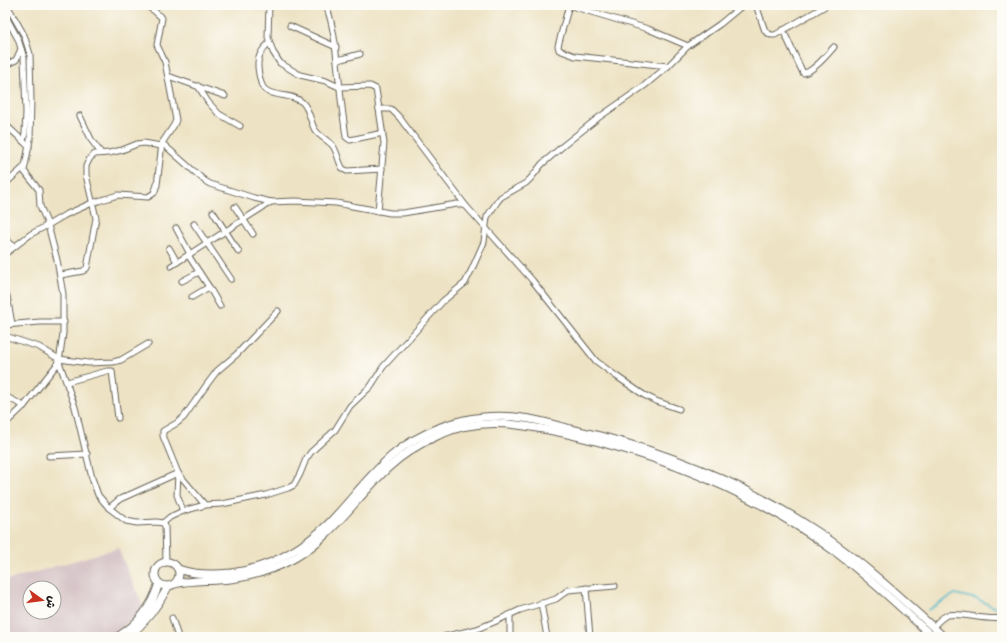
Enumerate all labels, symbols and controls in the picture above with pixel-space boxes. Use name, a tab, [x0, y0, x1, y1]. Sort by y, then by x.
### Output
north arrow	[22, 580, 62, 620]
text: ش	[41, 594, 59, 610]

